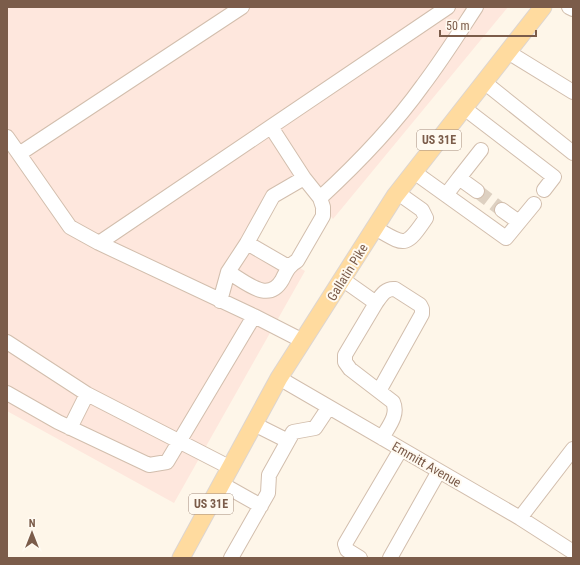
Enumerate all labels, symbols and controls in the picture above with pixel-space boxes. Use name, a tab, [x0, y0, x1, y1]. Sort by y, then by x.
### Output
scale bar	[440, 12, 536, 38]
text: 50 m	[446, 19, 470, 33]
road number: US 31E	[417, 130, 461, 150]
street label: Gallatin Pike	[324, 241, 371, 303]
street label: Emmitt Avenue	[390, 439, 464, 490]
road number: US 31E	[189, 494, 233, 514]
north arrow	[12, 513, 52, 553]
text: N	[29, 517, 36, 530]

